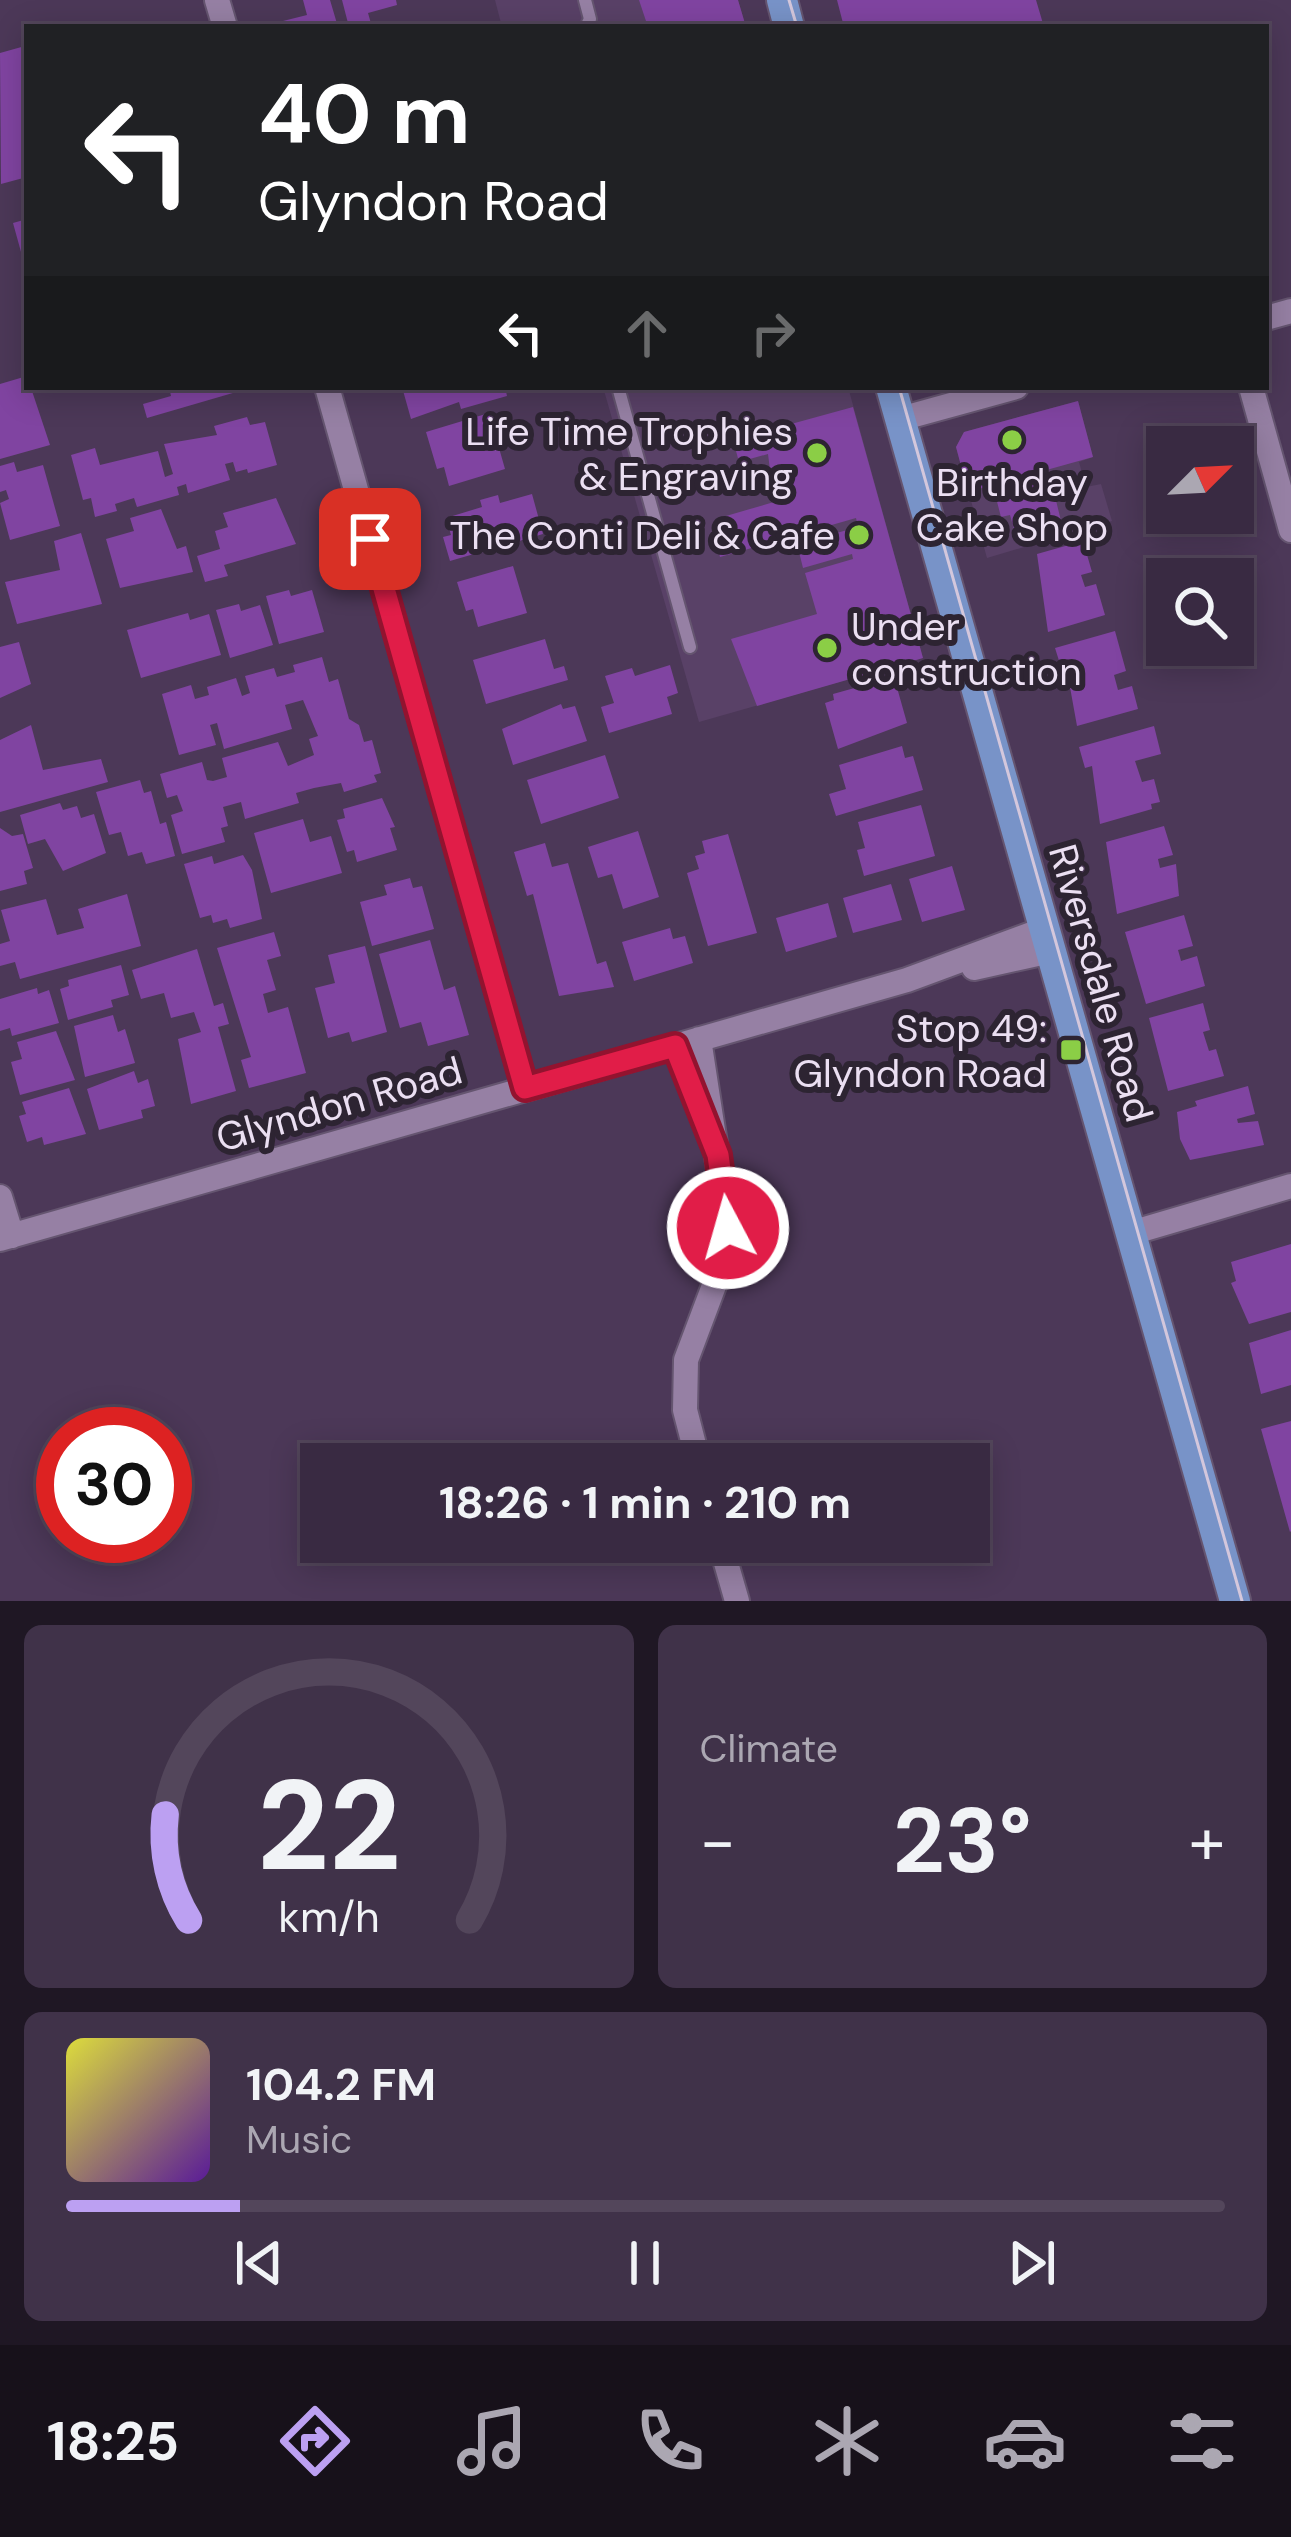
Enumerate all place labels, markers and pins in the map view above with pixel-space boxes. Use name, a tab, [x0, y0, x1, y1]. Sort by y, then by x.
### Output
place label: Life Time Trophies & Engraving	[465, 406, 793, 502]
marker: Birthday Cake Shop	[999, 427, 1025, 453]
marker: Life Time Trophies & Engraving	[804, 440, 830, 466]
place label: Birthday Cake Shop	[916, 457, 1108, 553]
pin	[319, 488, 421, 590]
place label: The Conti Deli & Cafe	[449, 510, 835, 561]
marker: The Conti Deli & Cafe	[846, 522, 872, 548]
place label: Under construction	[851, 601, 1082, 697]
marker: Under construction	[814, 635, 840, 661]
place label: Stop 49: Glyndon Road	[794, 1003, 1047, 1099]
marker: Stop 49: Glyndon Road	[1058, 1037, 1084, 1063]

